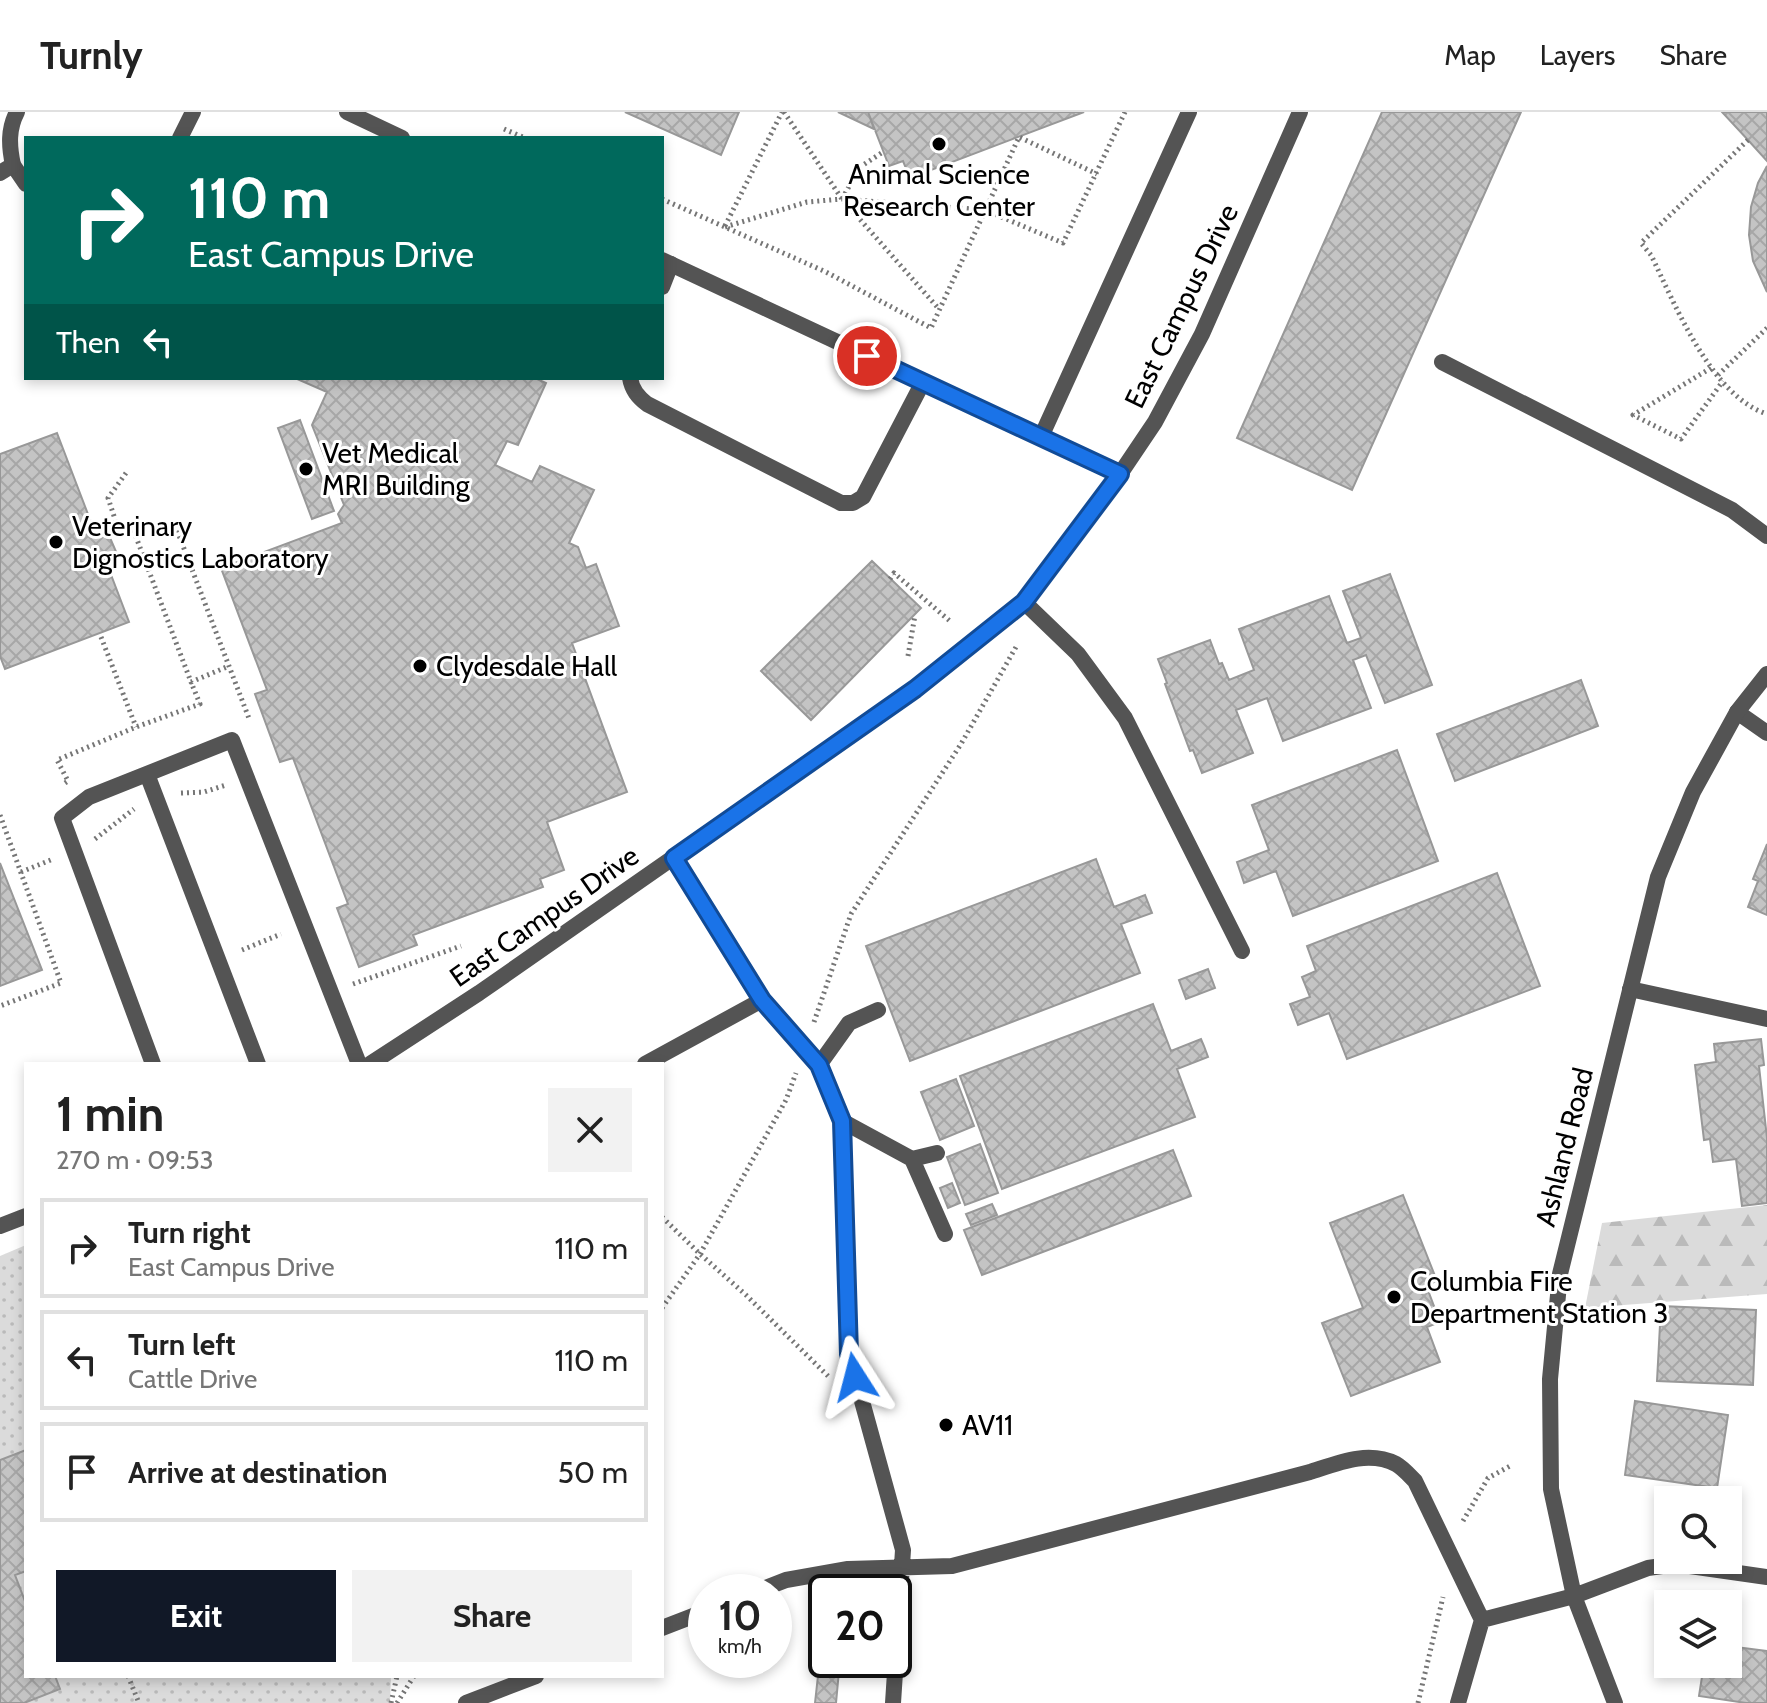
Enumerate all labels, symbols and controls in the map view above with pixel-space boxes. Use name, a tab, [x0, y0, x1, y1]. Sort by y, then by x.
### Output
text: Turnly	[40, 32, 143, 79]
text: Map	[1444, 38, 1496, 72]
text: Layers	[1540, 38, 1615, 72]
text: Share	[1659, 38, 1727, 72]
marker: Animal Science Research Center	[930, 135, 948, 153]
place label: Animal Science Research Center	[843, 157, 1035, 223]
text: 110 m	[188, 164, 330, 232]
icon: right	[56, 168, 160, 272]
street label: East Campus Drive	[1117, 199, 1245, 413]
text: East Campus Drive	[188, 232, 474, 276]
icon: left	[136, 320, 180, 364]
pin	[833, 322, 901, 390]
text: Then	[56, 324, 120, 361]
icon: arrive	[845, 334, 889, 378]
place label: Vet Medical MRI Building	[322, 436, 471, 502]
marker: Vet Medical MRI Building	[297, 460, 315, 478]
place label: Veterinary Dignostics Laboratory	[72, 509, 329, 575]
marker: Veterinary Dignostics Laboratory	[47, 533, 65, 551]
place label: Clydesdale Hall	[436, 649, 618, 683]
marker: Clydesdale Hall	[411, 657, 429, 675]
street label: East Campus Drive	[443, 838, 645, 994]
street label: Ashland Road	[1528, 1064, 1600, 1230]
text: 1 min	[56, 1085, 164, 1143]
button: close	[548, 1088, 632, 1172]
text: 270 m · 09:53	[56, 1144, 214, 1176]
text: Turn right	[128, 1214, 251, 1251]
icon: right	[60, 1226, 104, 1270]
text: 110 m	[554, 1230, 628, 1267]
text: East Campus Drive	[128, 1251, 335, 1283]
place label: Columbia Fire Department Station 3	[1410, 1264, 1668, 1330]
marker: Columbia Fire Department Station 3	[1385, 1288, 1403, 1306]
text: Turn left	[128, 1326, 236, 1363]
position arrow	[813, 1335, 897, 1419]
icon: left	[60, 1338, 104, 1382]
text: 110 m	[554, 1342, 628, 1379]
text: Cattle Drive	[128, 1363, 257, 1395]
place label: AV11	[962, 1408, 1013, 1442]
marker: AV11	[937, 1416, 955, 1434]
icon: arrive	[60, 1450, 104, 1494]
text: Arrive at destination	[128, 1454, 388, 1491]
text: 50 m	[558, 1454, 628, 1491]
map controls	[1654, 1486, 1742, 1678]
button: search	[1654, 1486, 1742, 1574]
button: Exit	[56, 1570, 336, 1662]
button: Share	[352, 1570, 632, 1662]
speed limit sign: 20	[808, 1574, 912, 1678]
button: layers	[1654, 1590, 1742, 1678]
text: 10	[719, 1591, 762, 1640]
text: km/h	[718, 1634, 762, 1658]

